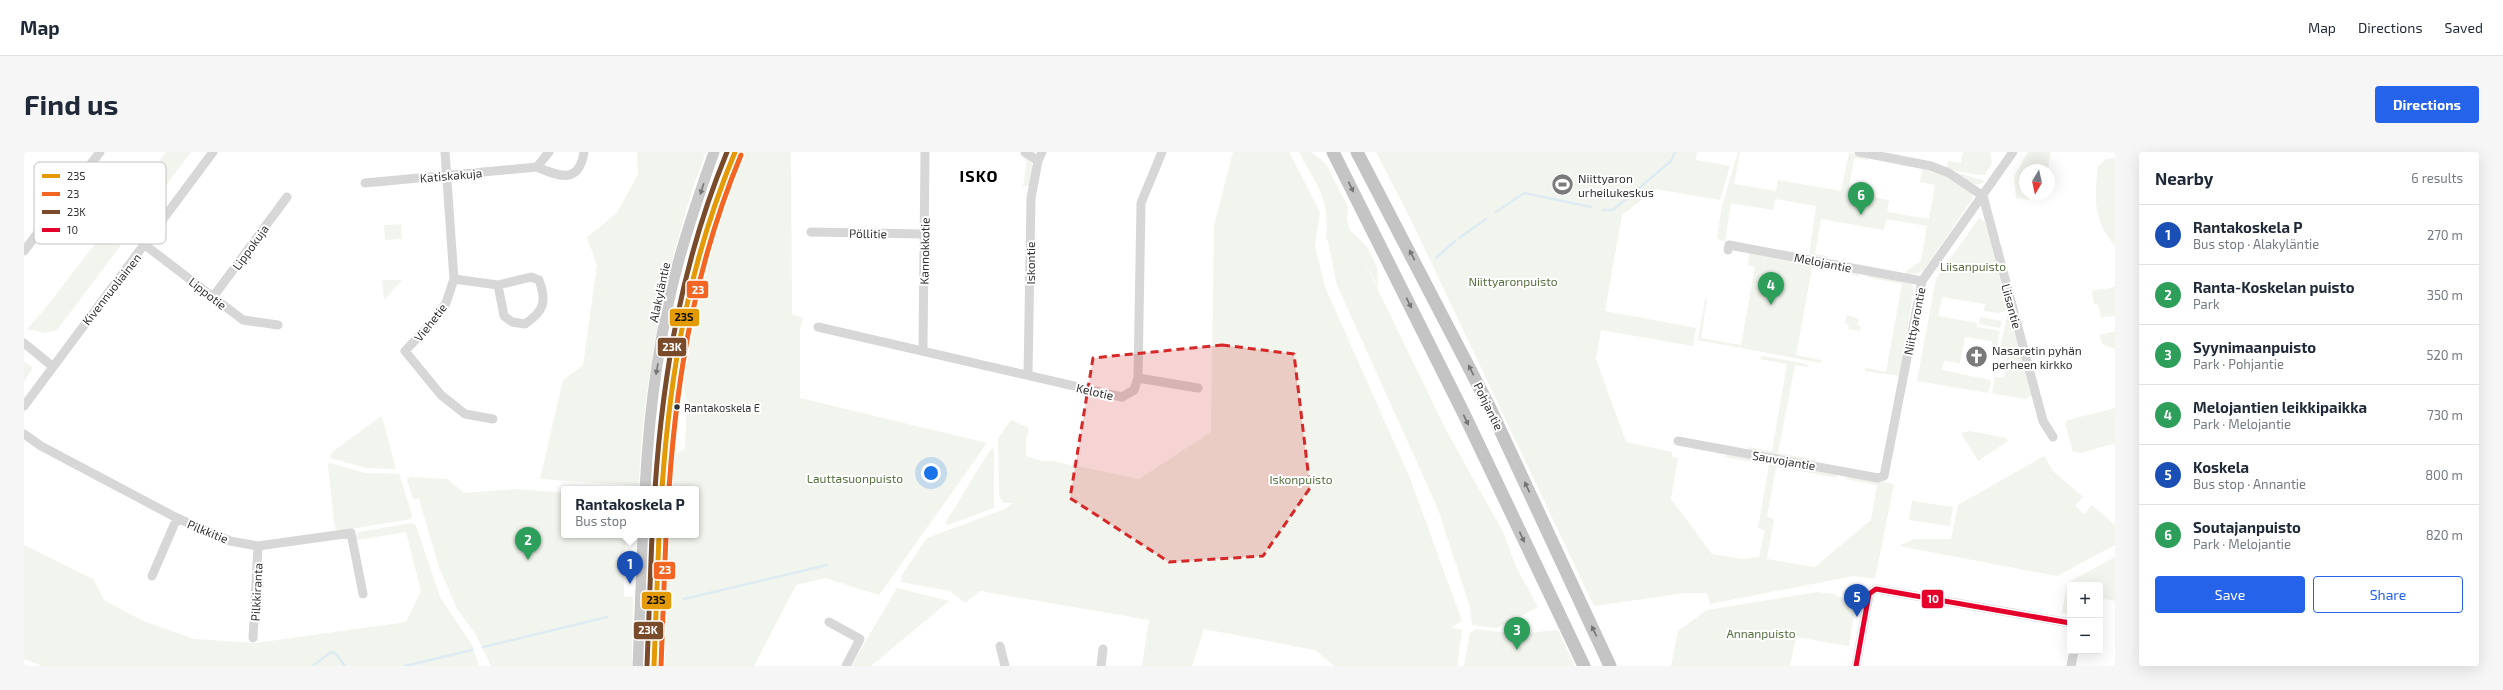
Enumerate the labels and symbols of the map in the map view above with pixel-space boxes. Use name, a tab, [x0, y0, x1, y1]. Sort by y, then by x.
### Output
legend	[34, 162, 166, 244]
north arrow	[2019, 164, 2055, 200]
street label: Katiskakuja	[419, 165, 483, 186]
district label: ISKO	[960, 166, 998, 185]
text: 23S	[67, 169, 85, 182]
place label: Niittyaron urheilukeskus	[1578, 171, 1654, 199]
sports icon: Niittyaron urheilukeskus	[1550, 172, 1576, 198]
one-way arrow	[1347, 181, 1354, 193]
pin: 6	[1848, 182, 1874, 215]
one-way arrow	[698, 183, 704, 195]
text: 23	[67, 187, 79, 200]
text: 23K	[67, 205, 86, 218]
street label: Kannokkotie	[916, 217, 932, 285]
street label: Lippokuja	[229, 222, 272, 273]
text: 10	[67, 223, 78, 236]
street label: Pöllitie	[849, 226, 887, 240]
street label: Iskontie	[1023, 242, 1037, 284]
one-way arrow	[1408, 249, 1415, 260]
street label: Kivennuoliainen	[79, 250, 143, 328]
street label: Melojantie	[1793, 250, 1853, 275]
park label: Liisanpuisto	[1940, 259, 2006, 273]
street label: Alakyläntie	[646, 261, 672, 323]
pin: 4	[1758, 272, 1784, 305]
street label: Lippotie	[186, 274, 230, 312]
park label: Niittyaronpuisto	[1468, 274, 1558, 288]
line badge: 23	[686, 280, 709, 299]
street label: Liisantie	[1999, 282, 2025, 330]
text: 23	[692, 283, 704, 296]
street label: Niittyarontie	[1901, 286, 1927, 356]
one-way arrow	[1405, 298, 1412, 309]
street label: Viehetie	[411, 300, 449, 344]
line badge: 23S	[669, 308, 700, 327]
text: 23S	[674, 310, 694, 323]
line badge: 23K	[657, 337, 687, 357]
text: 23K	[662, 340, 682, 353]
place label: Nasaretin pyhän perheen kirkko	[1992, 343, 2082, 371]
church icon: Nasaretin pyhän perheen kirkko	[1964, 344, 1990, 370]
one-way arrow	[654, 363, 660, 375]
one-way arrow	[1468, 364, 1474, 376]
street label: Kelotie	[1075, 380, 1115, 402]
street label: Pohjantie	[1471, 380, 1507, 433]
place label: Rantakoskela E	[684, 401, 760, 414]
marker: Rantakoskela E	[672, 402, 682, 412]
one-way arrow	[1463, 414, 1469, 425]
street label: Sauvojantie	[1751, 448, 1817, 473]
your location	[921, 463, 941, 483]
park label: Lauttasuonpuisto	[807, 471, 903, 485]
park label: Iskonpuisto	[1269, 472, 1333, 486]
one-way arrow	[1524, 482, 1530, 493]
street label: Pilkkitie	[186, 516, 230, 546]
pin: 2	[515, 527, 541, 560]
one-way arrow	[1519, 531, 1525, 543]
pin: 1	[617, 551, 643, 584]
line badge: 23	[653, 561, 676, 580]
street label: Pilkkiranta	[247, 562, 265, 622]
text: 23	[659, 563, 671, 576]
pin: 5	[1844, 584, 1870, 617]
line badge: 10	[1921, 589, 1944, 609]
line badge: 23S	[641, 591, 672, 610]
text: 10	[1927, 592, 1939, 605]
text: 23S	[646, 593, 666, 606]
pin: 3	[1504, 617, 1530, 650]
line badge: 23K	[633, 621, 664, 640]
text: 23K	[638, 623, 658, 636]
one-way arrow	[1591, 625, 1597, 636]
park label: Annanpuisto	[1726, 626, 1796, 640]

